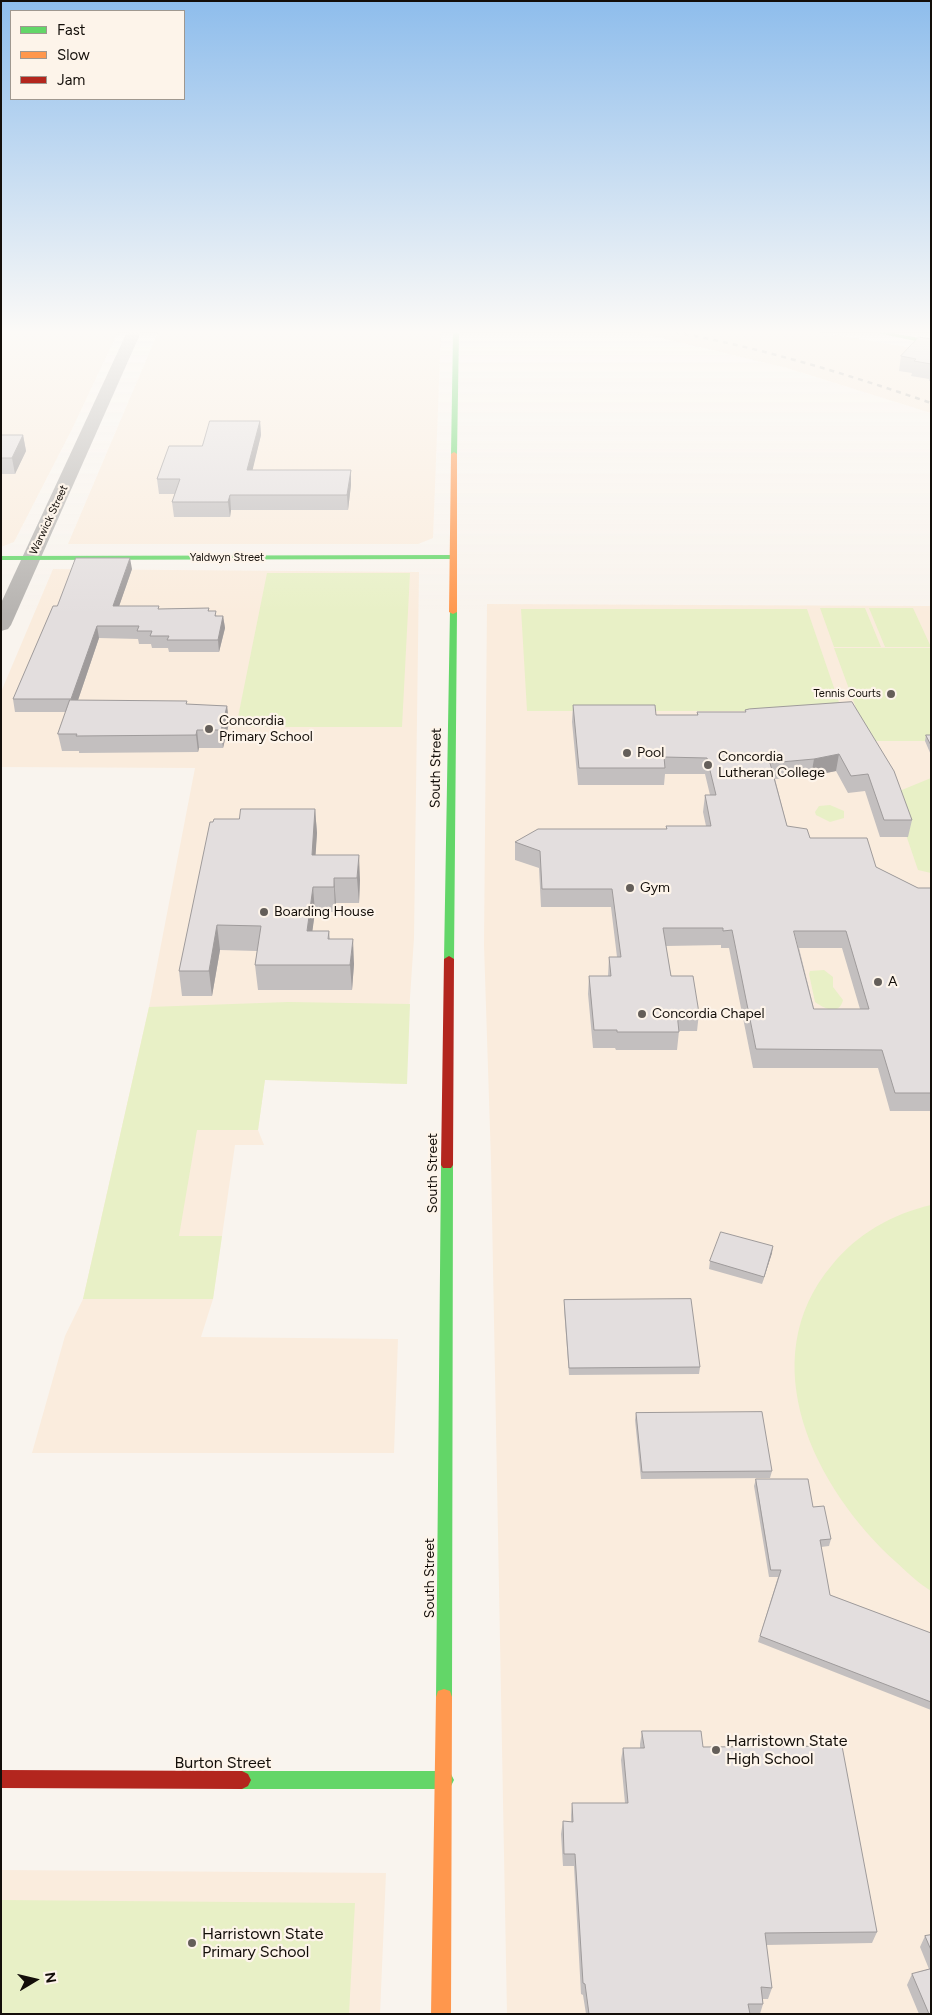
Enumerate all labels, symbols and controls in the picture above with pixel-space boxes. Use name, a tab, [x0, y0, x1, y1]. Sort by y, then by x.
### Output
legend	[10, 10, 185, 100]
text: Fast	[57, 21, 85, 39]
text: Slow	[57, 46, 90, 64]
text: Jam	[57, 71, 85, 89]
street label: Warwick Street	[27, 483, 71, 557]
street label: Yaldwyn Street	[190, 551, 264, 565]
place label: Tennis Courts	[813, 687, 881, 701]
marker: Tennis Courts	[885, 688, 897, 700]
place label: Concordia Primary School	[219, 713, 313, 746]
marker: Concordia Primary School	[203, 723, 215, 735]
street label: South Street	[427, 728, 445, 808]
place label: Pool	[637, 745, 664, 761]
marker: Pool	[621, 747, 633, 759]
place label: Concordia Lutheran College	[718, 749, 825, 782]
marker: Concordia Lutheran College	[702, 759, 714, 771]
place label: Gym	[640, 880, 670, 896]
marker: Gym	[624, 882, 636, 894]
place label: Boarding House	[274, 904, 374, 920]
marker: Boarding House	[258, 906, 270, 918]
place label: A	[888, 974, 897, 990]
marker: A	[872, 976, 884, 988]
place label: Concordia Chapel	[652, 1006, 765, 1022]
marker: Concordia Chapel	[636, 1008, 648, 1020]
street label: South Street	[425, 1133, 441, 1213]
street label: South Street	[422, 1538, 438, 1618]
place label: Harristown State High School	[726, 1731, 847, 1769]
marker: Harristown State High School	[710, 1744, 722, 1756]
street label: Burton Street	[174, 1753, 272, 1773]
place label: Harristown State Primary School	[202, 1924, 323, 1962]
marker: Harristown State Primary School	[186, 1937, 198, 1949]
north arrow	[10, 1955, 60, 2005]
text: N	[41, 1971, 60, 1984]

